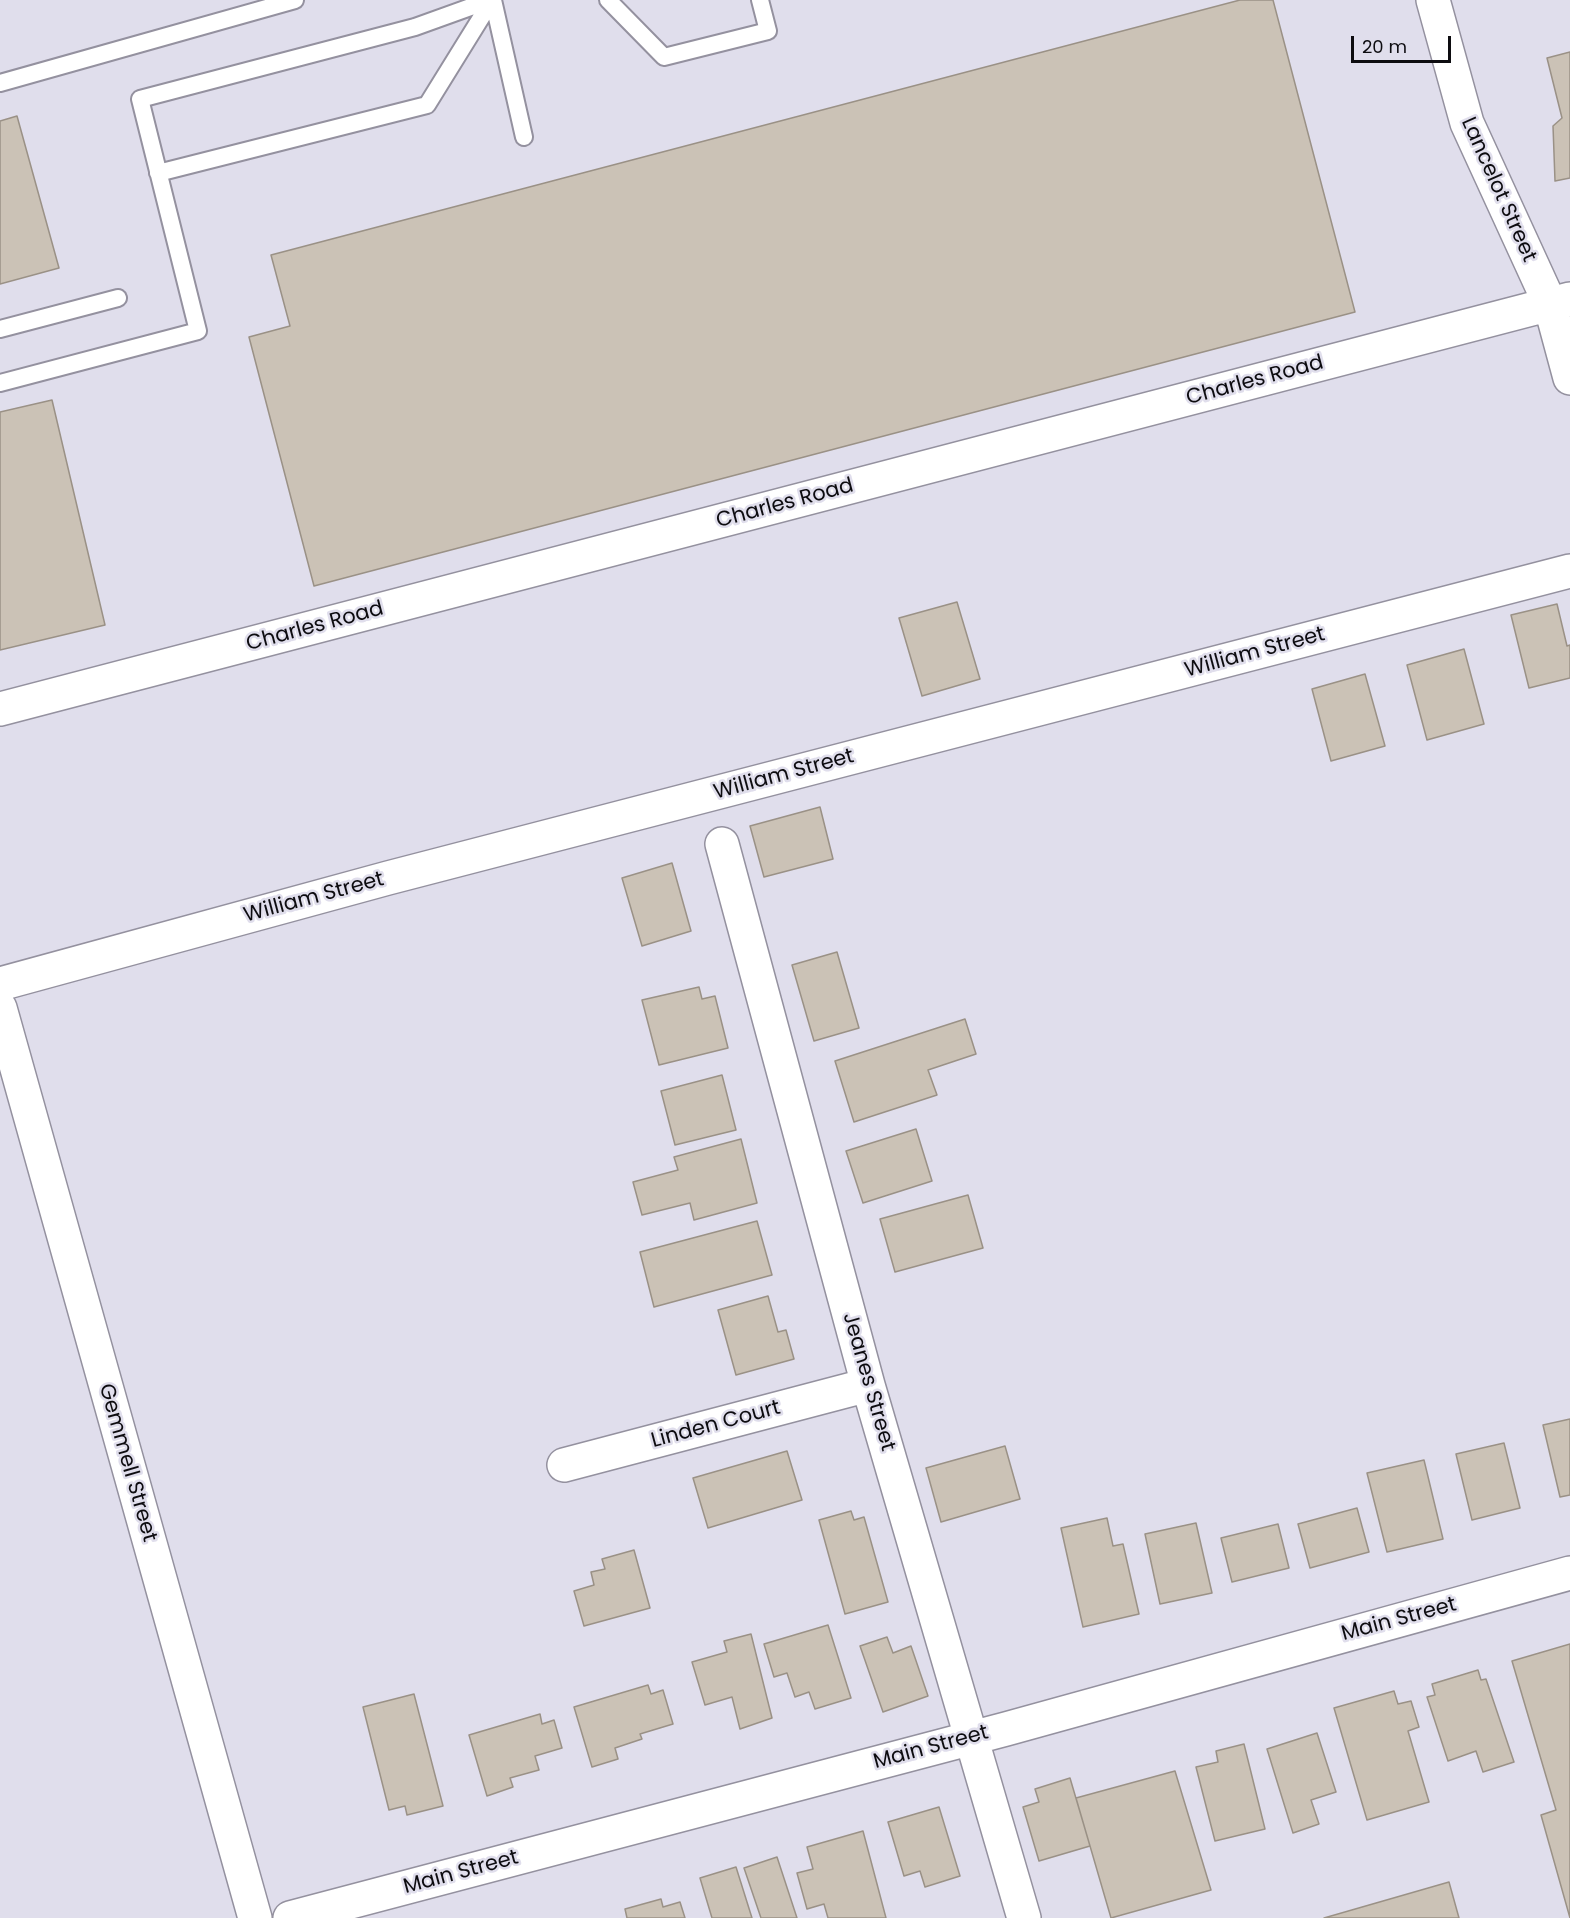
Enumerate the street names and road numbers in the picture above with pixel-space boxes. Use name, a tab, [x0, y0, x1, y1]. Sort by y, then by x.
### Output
street label: Lancelot Street	[1455, 114, 1541, 266]
street label: Charles Road	[1184, 351, 1326, 411]
street label: Charles Road	[714, 474, 856, 534]
street label: Charles Road	[244, 597, 386, 657]
street label: William Street	[1182, 622, 1328, 684]
street label: William Street	[711, 744, 857, 806]
street label: William Street	[241, 867, 387, 929]
street label: Jeanes Street	[836, 1310, 900, 1454]
street label: Gemmell Street	[92, 1381, 162, 1545]
street label: Linden Court	[649, 1396, 783, 1454]
street label: Main Street	[1339, 1593, 1459, 1647]
street label: Main Street	[871, 1721, 991, 1775]
street label: Main Street	[401, 1846, 521, 1900]

